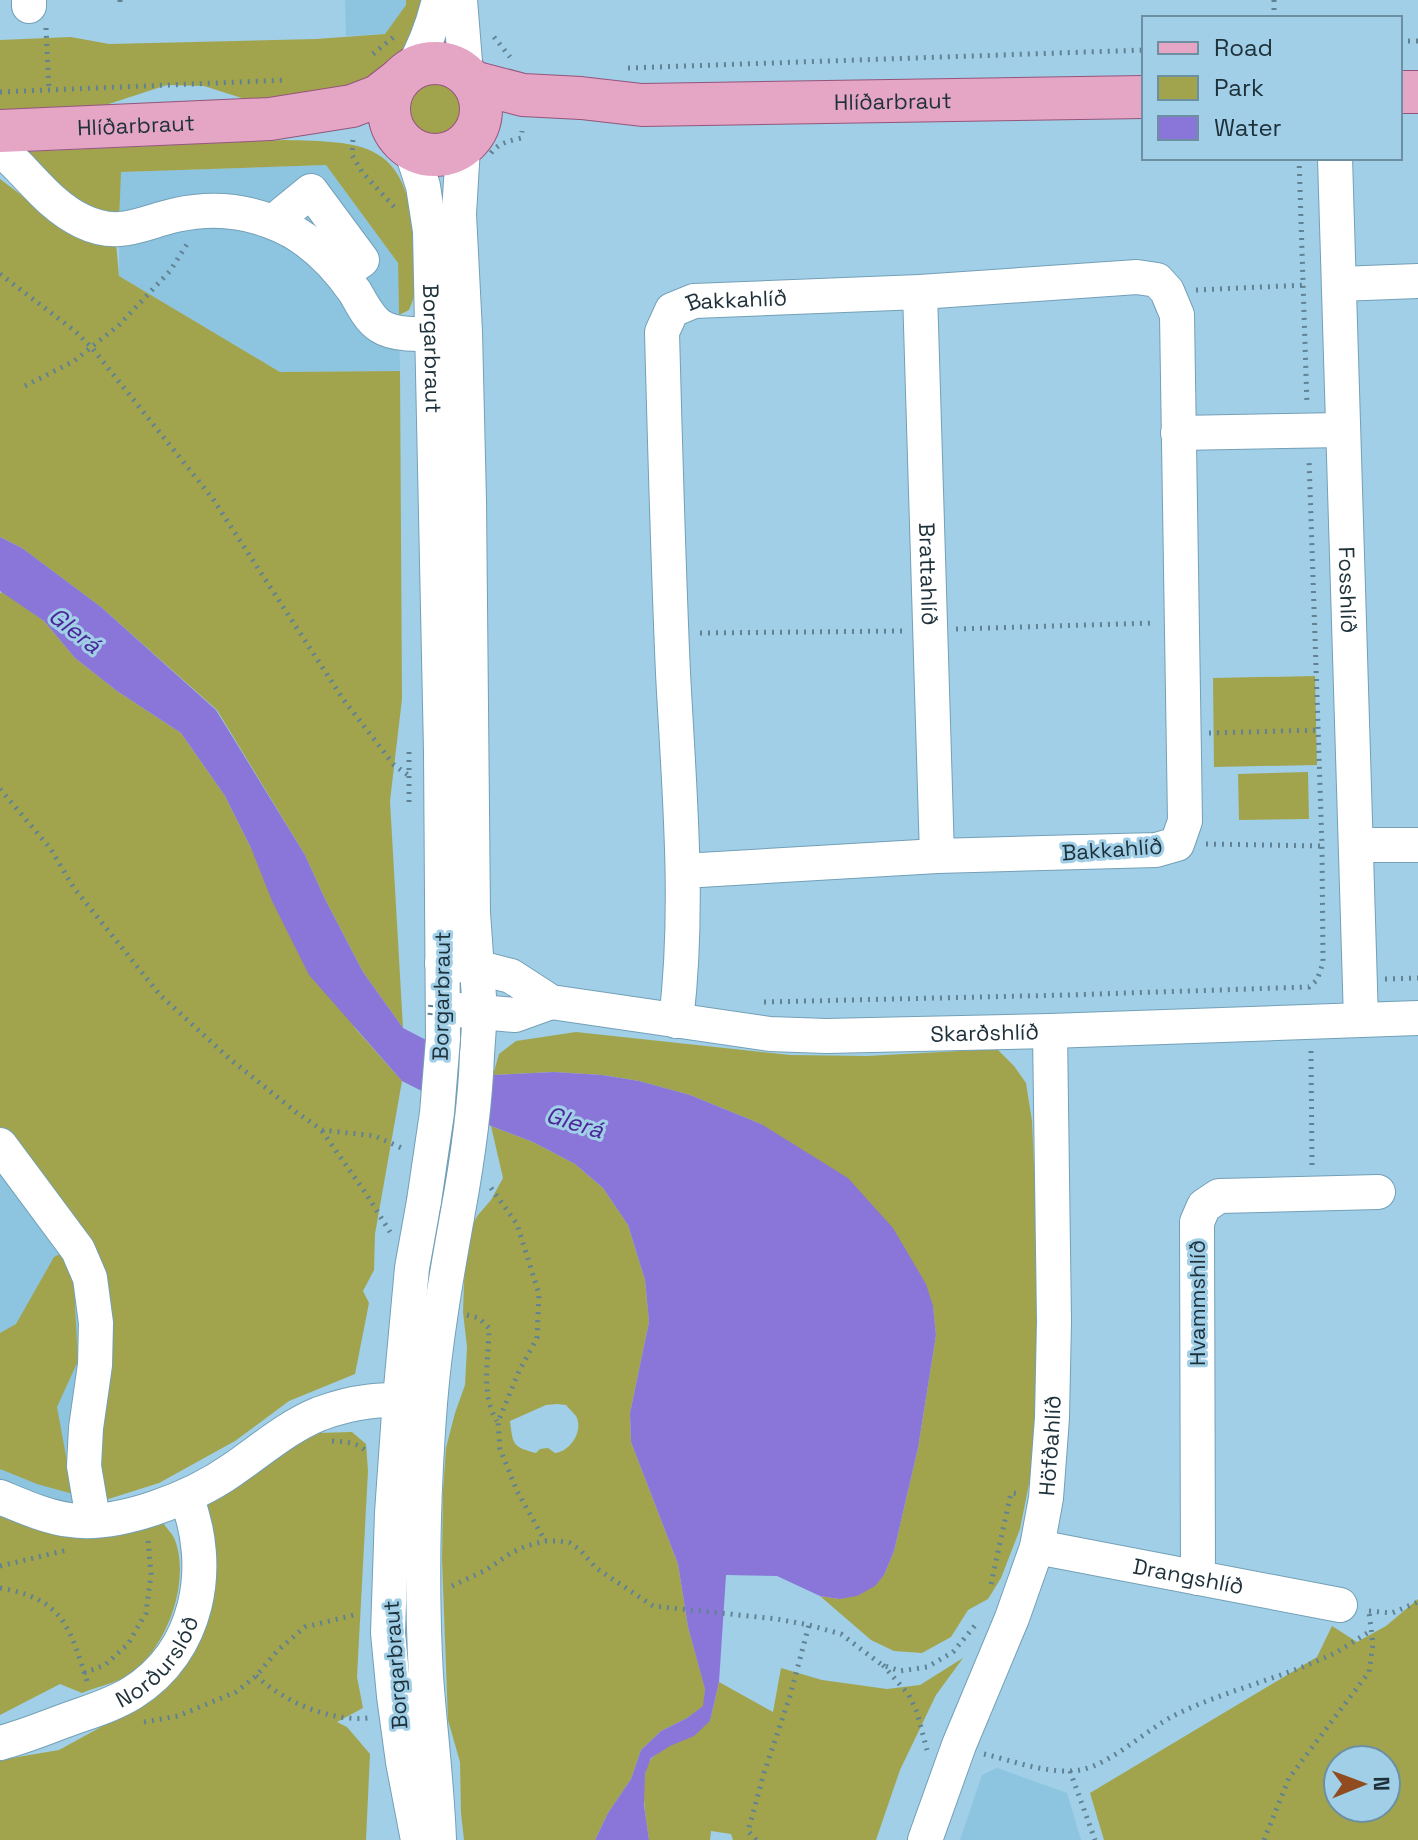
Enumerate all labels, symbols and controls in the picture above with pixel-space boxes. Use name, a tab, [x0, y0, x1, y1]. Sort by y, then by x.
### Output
legend	[1142, 16, 1402, 160]
text: Road	[1214, 32, 1273, 63]
text: Park	[1214, 72, 1264, 103]
street label: Hlíðarbraut	[834, 86, 952, 116]
street label: Hlíðarbraut	[76, 108, 195, 142]
text: Water	[1214, 112, 1282, 143]
street label: Bakkahlíð	[681, 283, 787, 317]
street label: Borgarbraut	[417, 284, 448, 413]
street label: Brattahlíð	[913, 522, 944, 626]
street label: Fosshlíð	[1333, 546, 1363, 633]
water label: Glerá	[42, 600, 108, 660]
street label: Bakkahlíð	[1061, 832, 1163, 866]
street label: Borgarbraut	[426, 931, 456, 1061]
street label: Skarðshlíð	[930, 1017, 1039, 1048]
water label: Glerá	[543, 1099, 608, 1145]
street label: Hvammshlíð	[1183, 1240, 1211, 1366]
street label: Höfðahlíð	[1032, 1395, 1066, 1497]
street label: Drangshlíð	[1131, 1552, 1246, 1600]
street label: Borgarbraut	[377, 1600, 413, 1730]
street label: Norðurslóð	[111, 1612, 205, 1714]
north arrow	[1322, 1744, 1402, 1824]
text: N	[1368, 1776, 1396, 1791]

